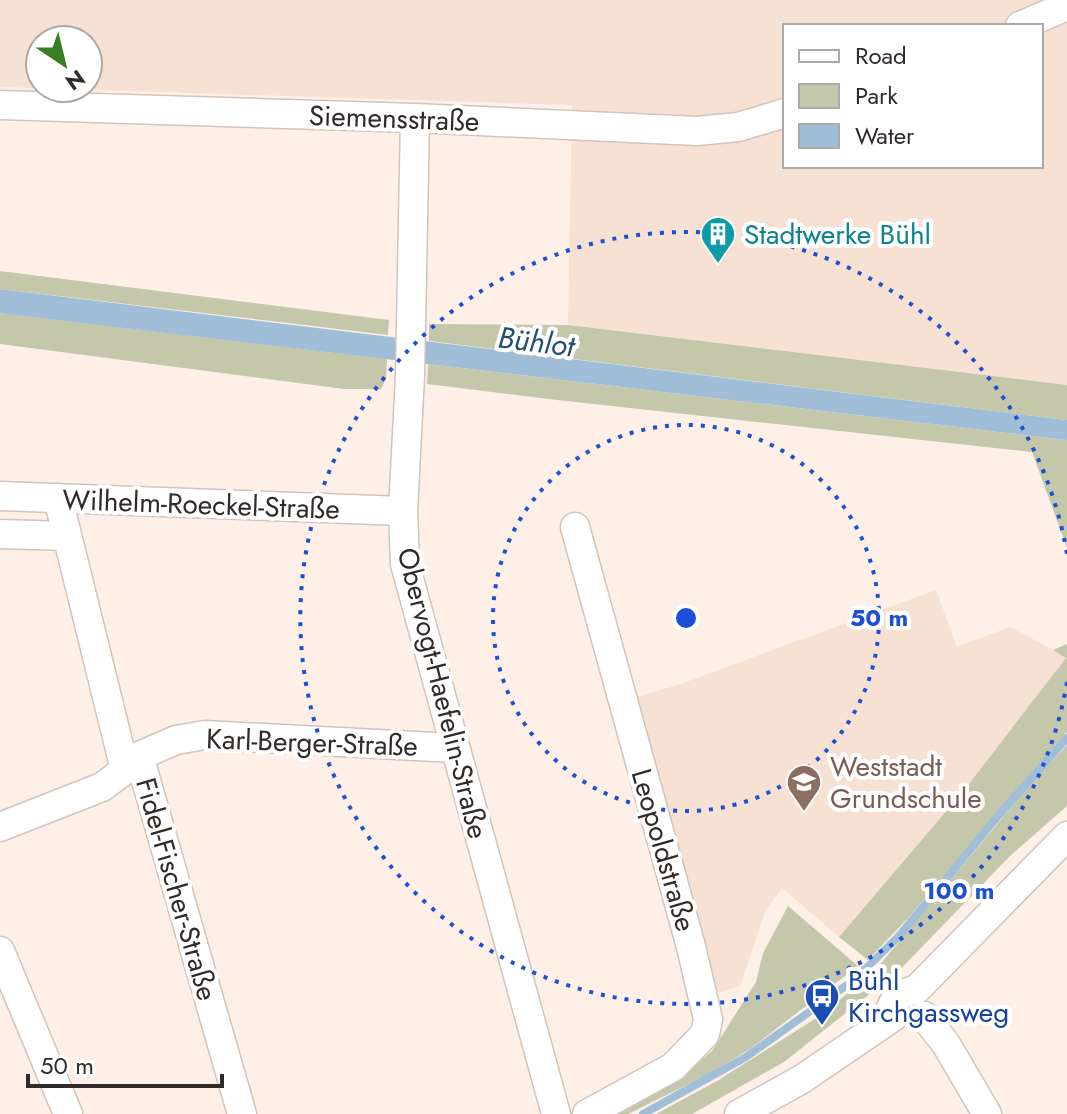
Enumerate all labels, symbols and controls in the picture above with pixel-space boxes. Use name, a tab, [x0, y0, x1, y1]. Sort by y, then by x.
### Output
north arrow	[24, 24, 104, 104]
legend	[783, 24, 1043, 168]
text: Road	[855, 38, 907, 73]
text: N	[59, 62, 92, 98]
text: Park	[855, 78, 898, 113]
street label: Siemensstraße	[308, 95, 480, 142]
text: Water	[855, 118, 915, 153]
place label: Stadtwerke Bühl	[744, 214, 931, 255]
building icon: Stadtwerke Bühl	[699, 215, 737, 265]
water label: Bühlot	[496, 316, 579, 368]
street label: Wilhelm-Roeckel-Straße	[62, 479, 340, 530]
street label: Obervogt-Haefelin-Straße	[386, 543, 499, 843]
text: 50 m	[850, 600, 908, 635]
centre of rings	[672, 604, 700, 632]
street label: Karl-Berger-Straße	[205, 718, 418, 767]
place label: Weststadt Grundschule	[830, 746, 982, 819]
school or university icon: Weststadt Grundschule	[785, 763, 823, 813]
street label: Leopoldstraße	[621, 764, 706, 936]
street label: Fidel-Fischer-Straße	[125, 773, 228, 1005]
text: 100 m	[924, 873, 994, 908]
place label: Bühl Kirchgassweg	[848, 960, 1009, 1033]
bus stop icon: Bühl Kirchgassweg	[803, 977, 841, 1027]
scale bar	[28, 1038, 222, 1088]
text: 50 m	[40, 1048, 94, 1083]

